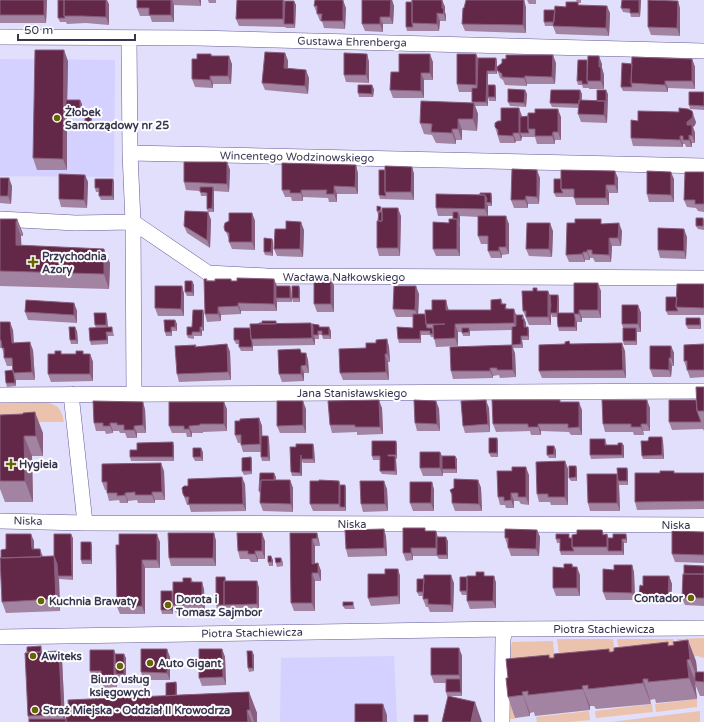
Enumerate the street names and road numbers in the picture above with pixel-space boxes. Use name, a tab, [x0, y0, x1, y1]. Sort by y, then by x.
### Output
street label: Gustawa Ehrenberga	[297, 35, 407, 49]
street label: Wincentego Wodzinowskiego	[220, 149, 375, 165]
street label: Wacława Nałkowskiego	[283, 271, 405, 284]
street label: Jana Stanisławskiego	[297, 387, 407, 400]
street label: Niska	[13, 514, 43, 528]
street label: Niska	[338, 518, 366, 531]
street label: Niska	[662, 519, 690, 532]
street label: Piotra Stachiewicza	[553, 623, 655, 636]
street label: Piotra Stachiewicza	[201, 626, 303, 640]

